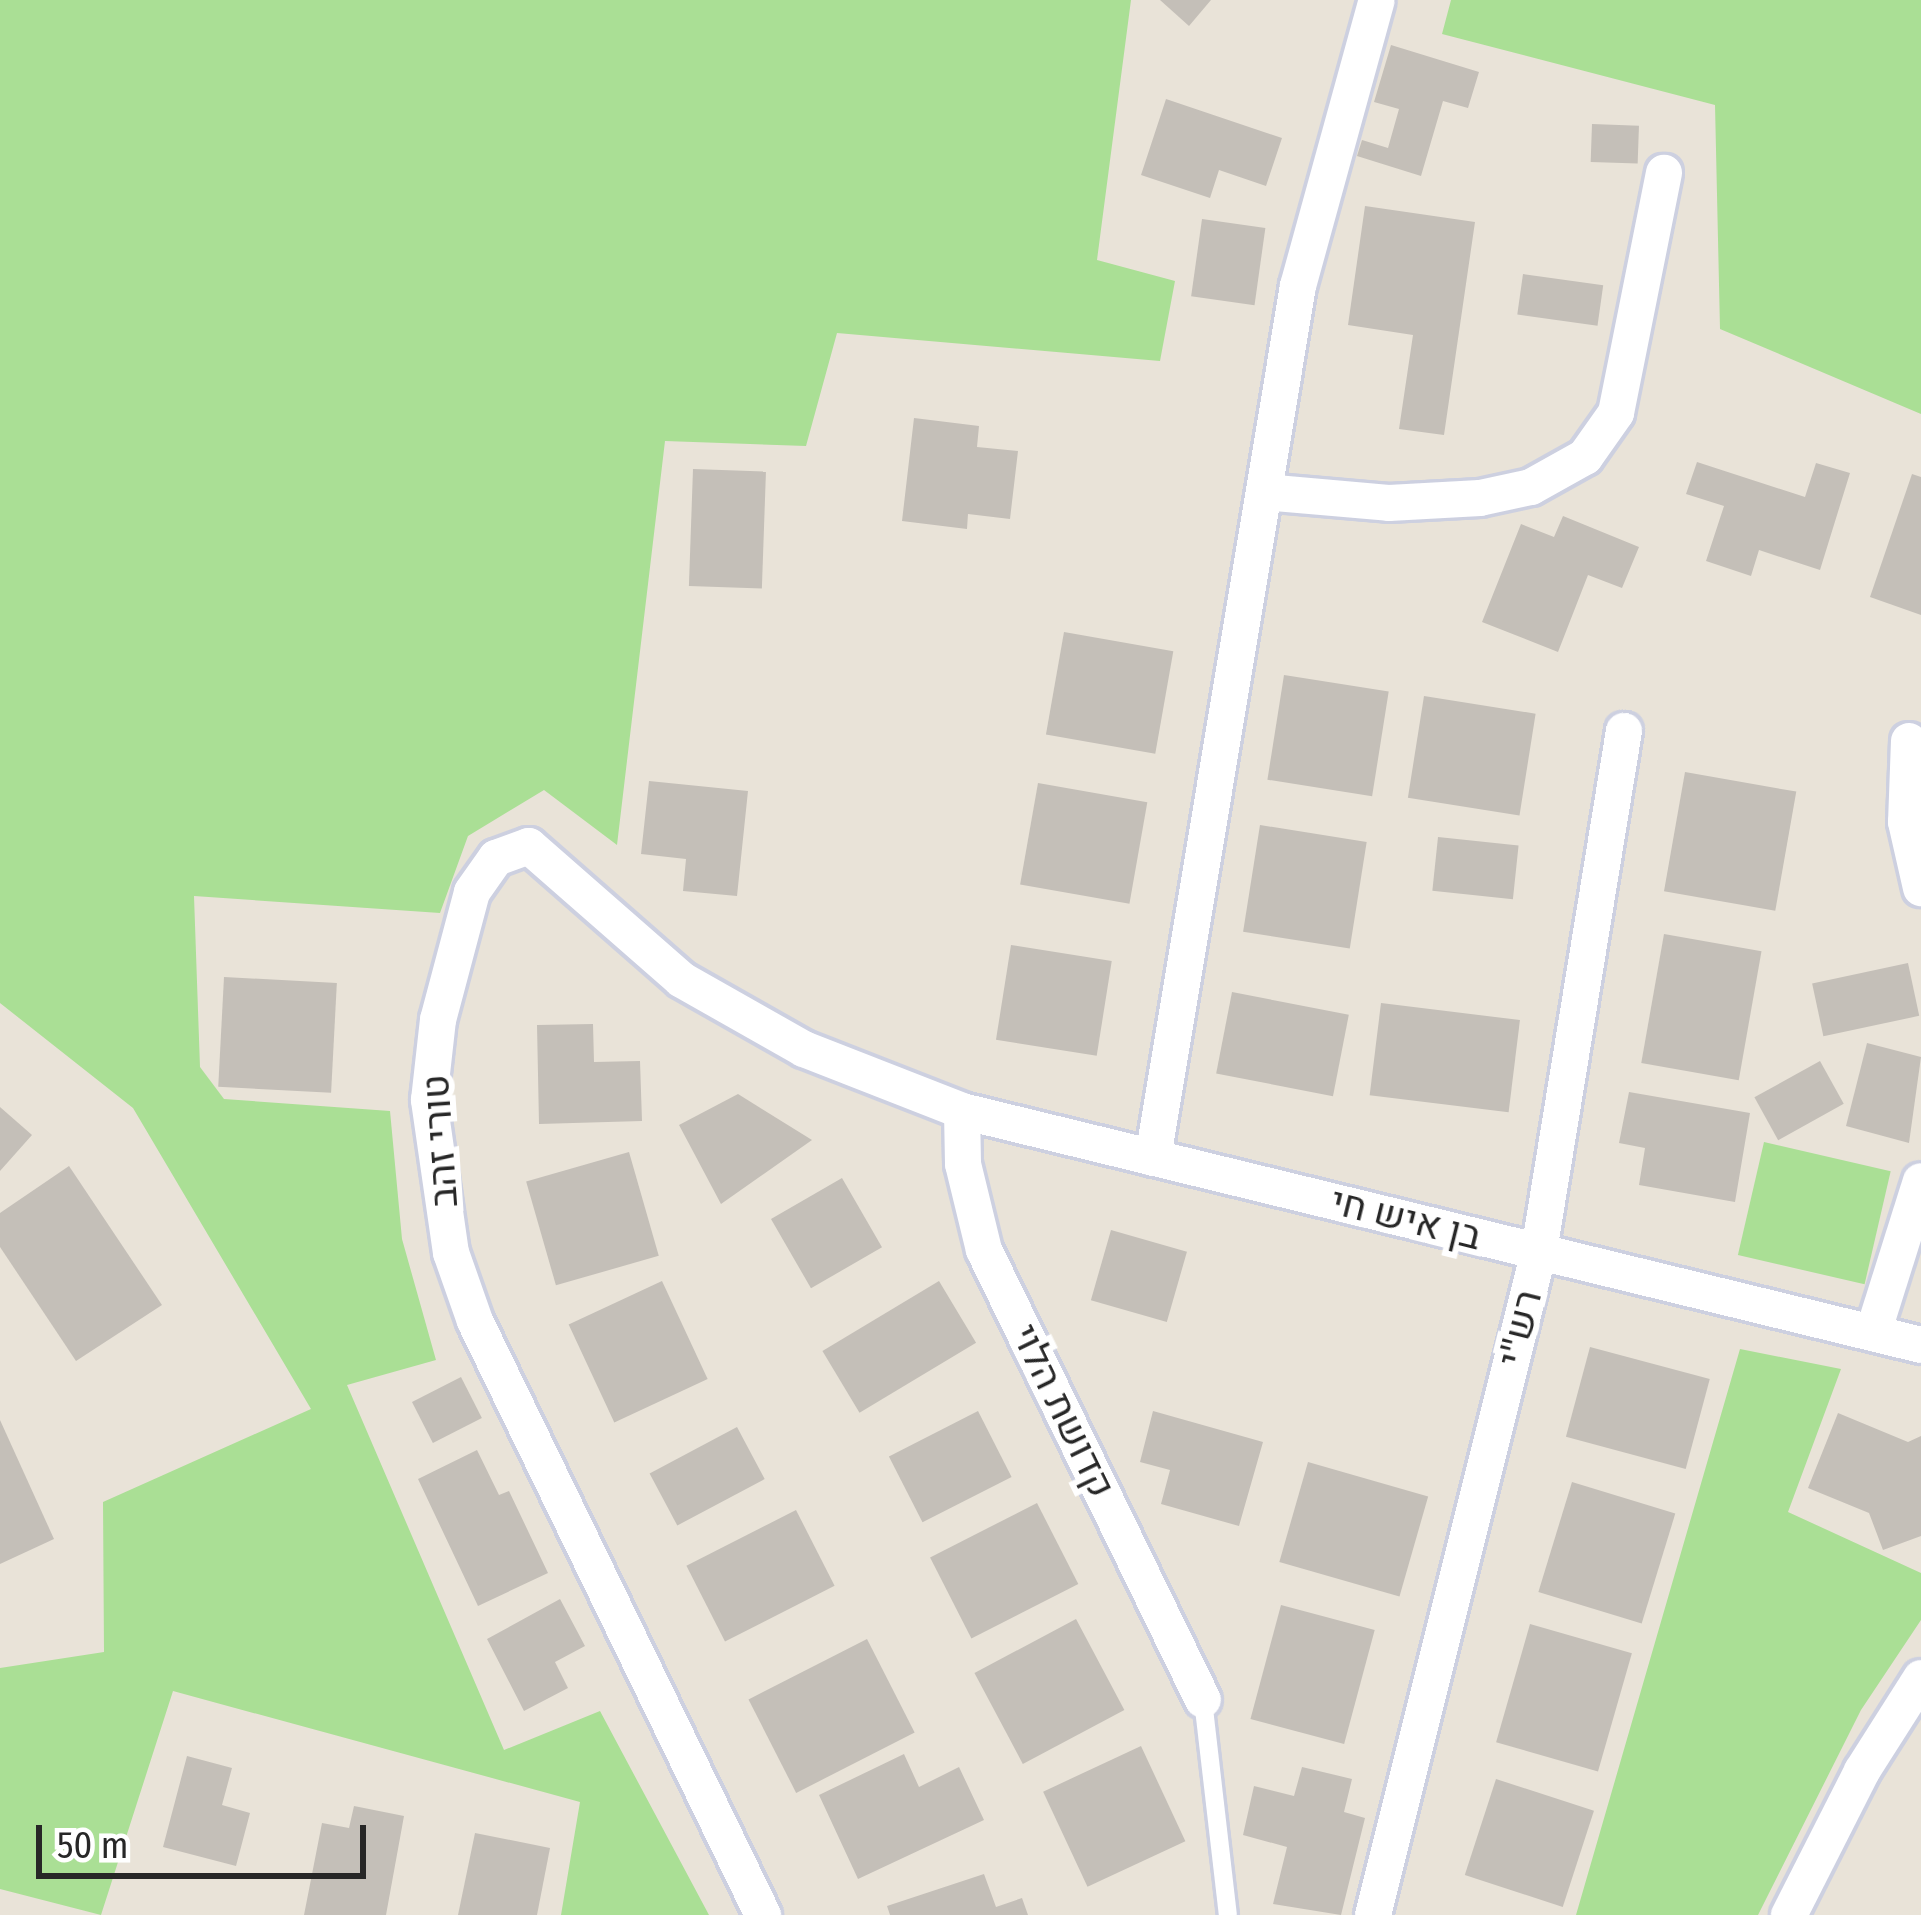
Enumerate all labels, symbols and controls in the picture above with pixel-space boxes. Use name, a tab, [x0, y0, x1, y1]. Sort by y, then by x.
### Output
street label: טורי זהב	[412, 1073, 468, 1209]
street label: בן איש חי	[1326, 1178, 1486, 1260]
street label: רש"י	[1488, 1285, 1552, 1371]
street label: קדושת הלוי	[1001, 1317, 1125, 1505]
scale bar	[42, 1801, 372, 1875]
text: 50 m	[57, 1824, 128, 1868]

